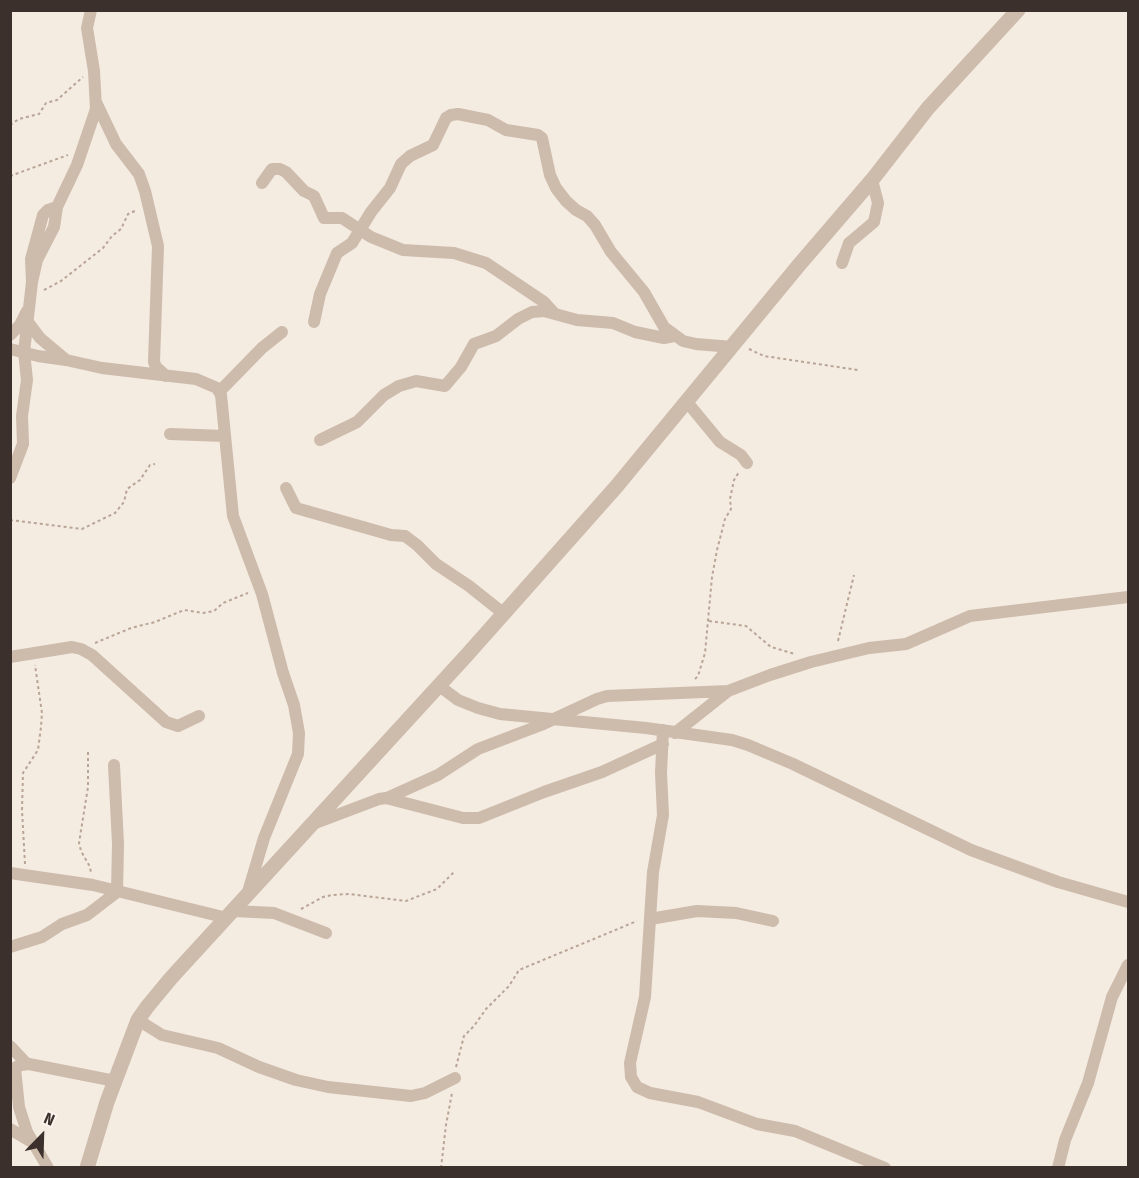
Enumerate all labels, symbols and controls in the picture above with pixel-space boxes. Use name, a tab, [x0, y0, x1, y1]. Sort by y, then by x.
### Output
north arrow	[12, 1106, 72, 1166]
text: N	[41, 1108, 57, 1130]

